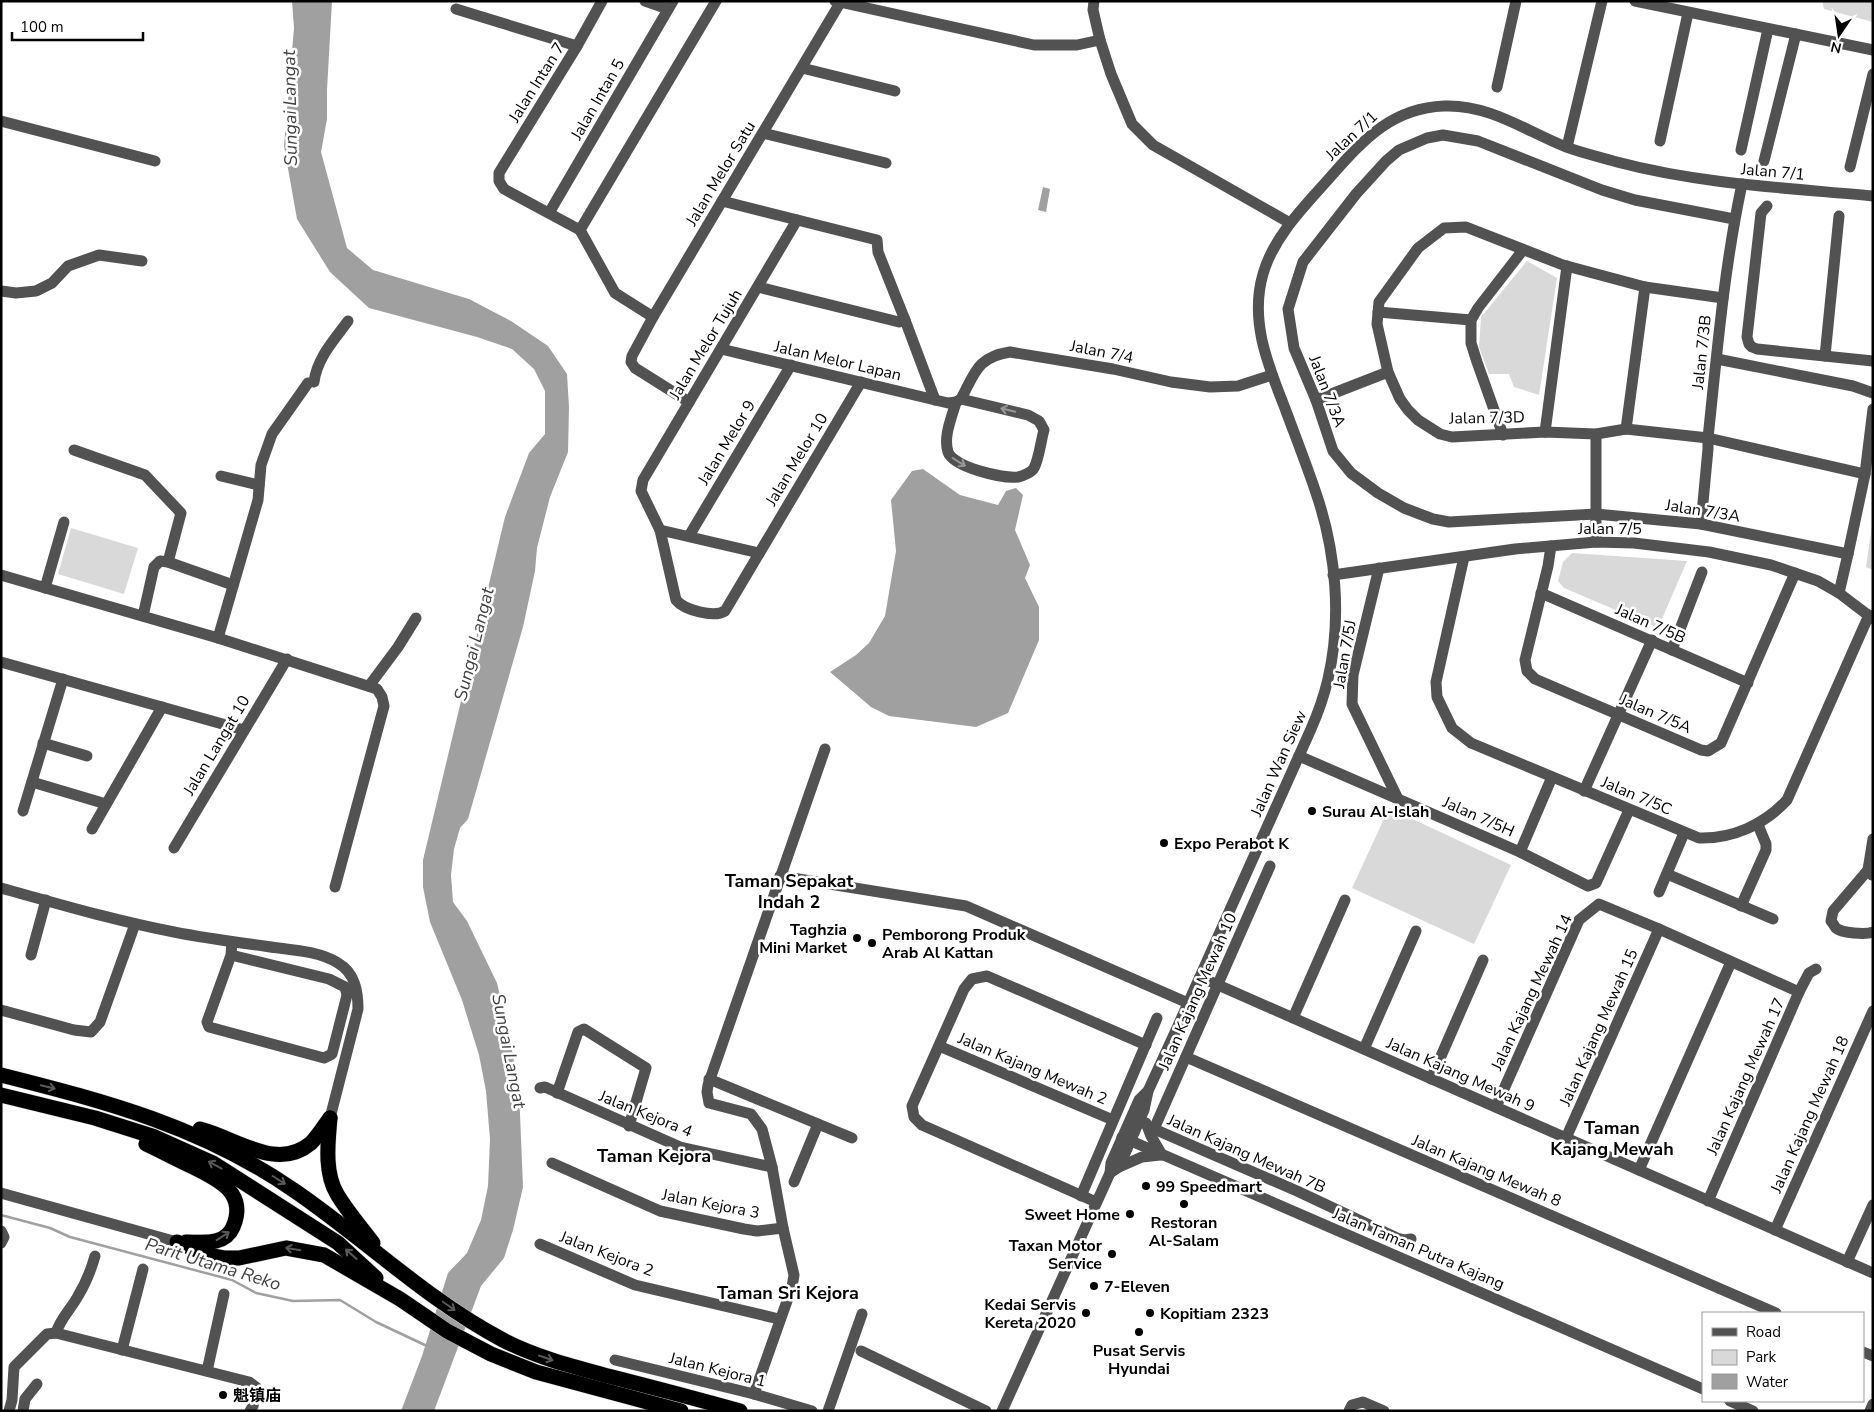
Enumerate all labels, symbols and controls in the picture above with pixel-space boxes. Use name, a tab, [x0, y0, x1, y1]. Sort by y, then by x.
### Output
scale bar	[12, 10, 144, 42]
north arrow	[1814, 10, 1864, 60]
text: 100 m	[20, 17, 64, 37]
text: N	[1829, 37, 1843, 58]
street label: Jalan Intan 7	[503, 38, 570, 127]
water label: Sungai Langat	[277, 49, 303, 166]
street label: Jalan Intan 5	[565, 55, 630, 145]
street label: Jalan 7/1	[1320, 106, 1383, 166]
street label: Jalan Melor Satu	[680, 117, 761, 231]
street label: Jalan 7/1	[1739, 158, 1806, 186]
street label: Jalan Melor Tujuh	[664, 285, 747, 405]
street label: Jalan 7/3B	[1687, 314, 1717, 391]
street label: Jalan Melor Lapan	[771, 335, 903, 386]
street label: Jalan 7/4	[1067, 335, 1136, 369]
street label: Jalan 7/3A	[1303, 351, 1351, 431]
street label: Jalan Melor 9	[692, 396, 761, 490]
one-way arrow	[1001, 405, 1017, 414]
street label: Jalan 7/3D	[1448, 406, 1525, 430]
street label: Jalan Melor 10	[760, 409, 833, 511]
one-way arrow	[952, 456, 966, 467]
street label: Jalan 7/3A	[1663, 494, 1742, 528]
street label: Jalan 7/5	[1577, 518, 1642, 540]
water label: Sungai Langat	[448, 584, 500, 703]
street label: Jalan 7/5B	[1611, 598, 1689, 649]
street label: Jalan 7/5J	[1328, 618, 1362, 691]
street label: Jalan 7/5A	[1616, 689, 1695, 739]
street label: Jalan Langat 10	[178, 691, 255, 801]
street label: Jalan Wan Siew	[1245, 706, 1312, 821]
street label: Jalan 7/5C	[1597, 771, 1675, 821]
street label: Jalan 7/5H	[1438, 791, 1518, 842]
place label: Surau Al-Islah	[1322, 801, 1429, 823]
marker: Surau Al-Islah	[1306, 805, 1318, 817]
place label: Expo Perabot K	[1174, 833, 1290, 855]
marker: Expo Perabot K	[1158, 837, 1170, 849]
district label: Taman Sepakat Indah 2	[725, 869, 853, 914]
street label: Jalan Kajang Mewah 10	[1153, 909, 1242, 1074]
street label: Jalan Kajang Mewah 14	[1486, 911, 1578, 1075]
place label: Taghzia Mini Market	[759, 919, 848, 959]
place label: Pemborong Produk Arab Al Kattan	[882, 924, 1026, 964]
marker: Taghzia Mini Market	[851, 932, 863, 944]
marker: Pemborong Produk Arab Al Kattan	[866, 937, 878, 949]
street label: Jalan Kajang Mewah 15	[1554, 945, 1643, 1110]
water label: Sungai Langat	[486, 992, 532, 1111]
street label: Jalan Kajang Mewah 17	[1701, 994, 1790, 1159]
street label: Jalan Kajang Mewah 2	[954, 1027, 1111, 1110]
street label: Jalan Kajang Mewah 9	[1382, 1032, 1538, 1118]
street label: Jalan Kajang Mewah 18	[1765, 1032, 1854, 1197]
one-way arrow	[40, 1083, 56, 1092]
street label: Jalan Kejora 4	[595, 1085, 696, 1143]
street label: Jalan Kajang Mewah 7B	[1163, 1109, 1329, 1199]
district label: Taman Kajang Mewah	[1550, 1116, 1674, 1161]
street label: Jalan Kajang Mewah 8	[1408, 1129, 1565, 1212]
district label: Taman Kejora	[597, 1144, 711, 1168]
one-way arrow	[208, 1160, 223, 1170]
one-way arrow	[272, 1176, 286, 1186]
place label: 99 Speedmart	[1156, 1176, 1263, 1198]
marker: 99 Speedmart	[1140, 1180, 1152, 1192]
street label: Jalan Kejora 3	[659, 1184, 761, 1224]
marker: Restoran Al-Salam	[1178, 1198, 1190, 1210]
street label: Jalan Taman Putra Kajang	[1329, 1202, 1508, 1295]
place label: Sweet Home	[1024, 1204, 1120, 1226]
marker: Sweet Home	[1124, 1208, 1136, 1220]
place label: Restoran Al-Salam	[1149, 1212, 1219, 1252]
street label: Jalan Kejora 2	[556, 1226, 657, 1282]
one-way arrow	[216, 1231, 230, 1241]
water label: Parit Utama Reko	[142, 1232, 284, 1296]
place label: Taxan Motor Service	[1009, 1235, 1103, 1275]
one-way arrow	[286, 1244, 302, 1254]
one-way arrow	[344, 1248, 357, 1260]
marker: Taxan Motor Service	[1106, 1248, 1118, 1260]
place label: 7-Eleven	[1104, 1276, 1170, 1298]
marker: 7-Eleven	[1088, 1280, 1100, 1292]
district label: Taman Sri Kejora	[717, 1281, 859, 1305]
place label: Kedai Servis Kereta 2020	[984, 1294, 1076, 1334]
one-way arrow	[442, 1301, 456, 1311]
place label: Kopitiam 2323	[1160, 1303, 1269, 1325]
marker: Kedai Servis Kereta 2020	[1080, 1307, 1092, 1319]
marker: Kopitiam 2323	[1144, 1307, 1156, 1319]
legend	[1702, 1312, 1864, 1402]
text: Road	[1746, 1322, 1781, 1342]
marker: Pusat Servis Hyundai	[1133, 1326, 1145, 1338]
place label: Pusat Servis Hyundai	[1093, 1340, 1185, 1380]
street label: Jalan Kejora 1	[666, 1347, 768, 1393]
text: Park	[1746, 1347, 1776, 1367]
one-way arrow	[538, 1354, 554, 1364]
text: Water	[1746, 1372, 1789, 1392]
place label: 魁镇庙	[233, 1385, 281, 1407]
marker: 魁镇庙	[217, 1389, 229, 1401]

